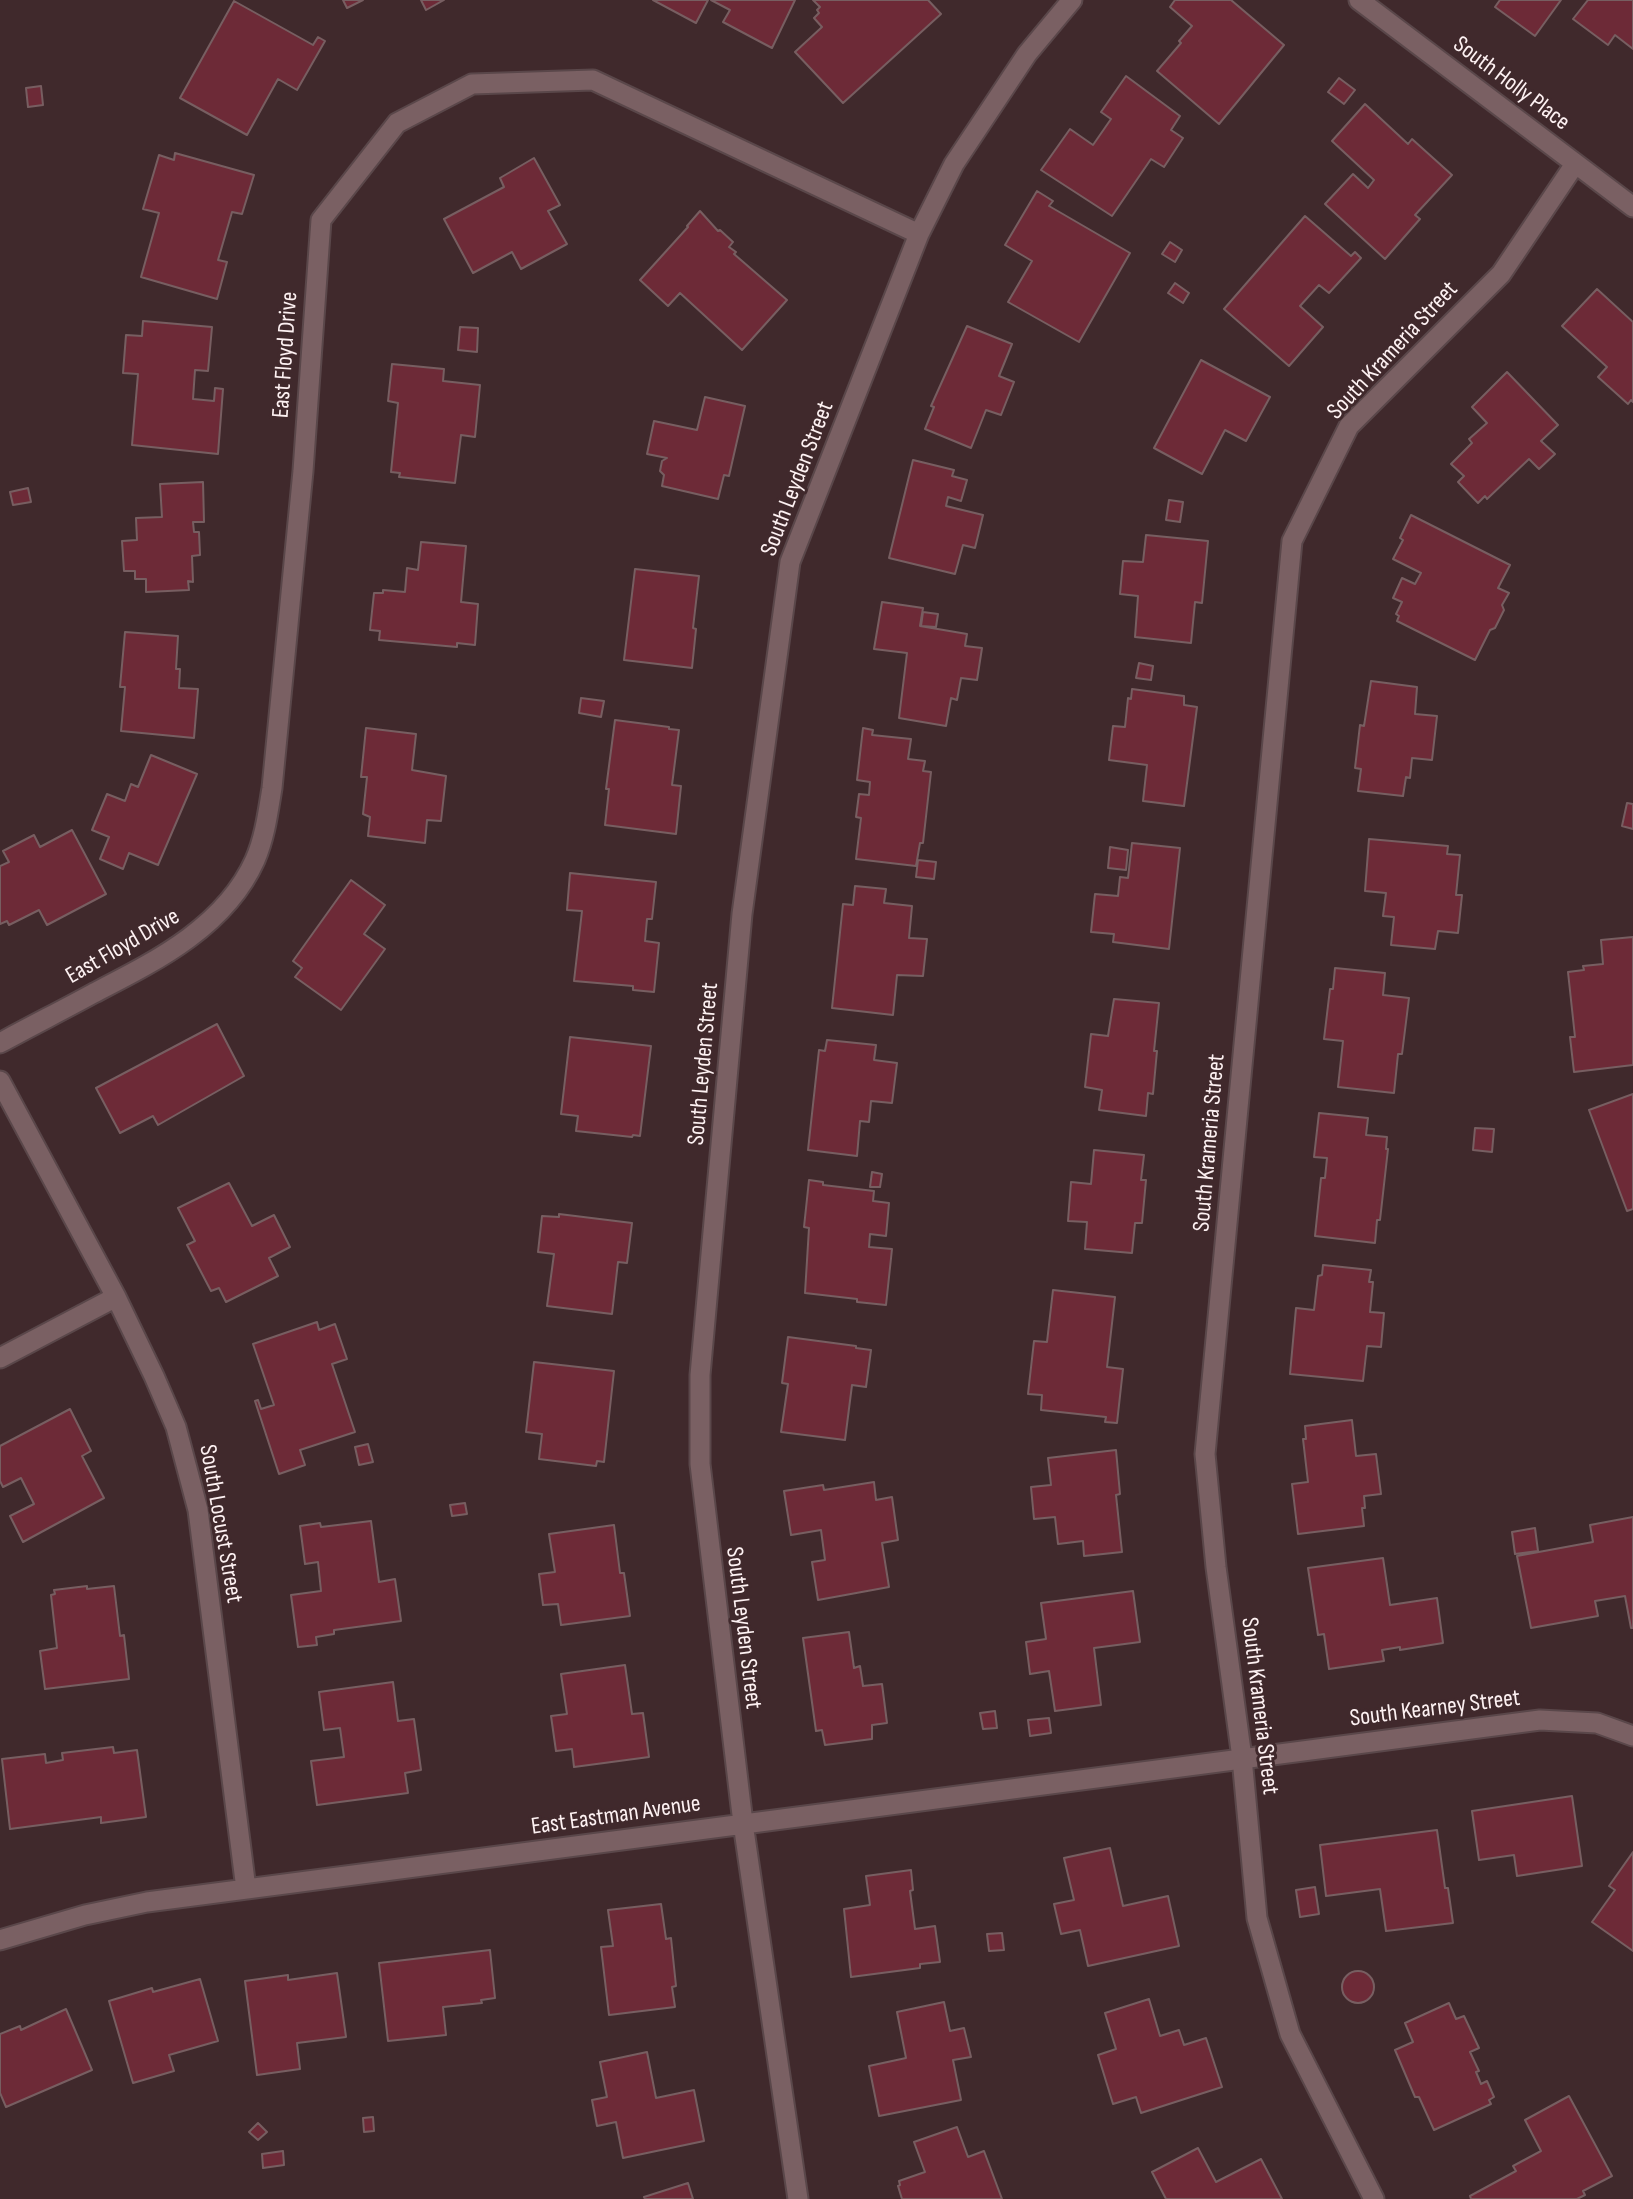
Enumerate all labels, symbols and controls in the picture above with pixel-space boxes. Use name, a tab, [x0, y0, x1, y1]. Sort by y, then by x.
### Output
street label: South Holly Place	[1447, 31, 1575, 137]
street label: South Krameria Street	[1322, 276, 1464, 426]
street label: East Floyd Drive	[267, 291, 305, 419]
street label: South Leyden Street	[755, 398, 841, 560]
street label: East Floyd Drive	[61, 903, 185, 991]
street label: South Leyden Street	[683, 981, 725, 1147]
street label: South Krameria Street	[1188, 1053, 1232, 1233]
street label: South Locust Street	[192, 1443, 248, 1605]
street label: South Leyden Street	[719, 1545, 767, 1711]
street label: South Krameria Street	[1234, 1616, 1284, 1796]
street label: South Kearney Street	[1348, 1684, 1522, 1734]
street label: East Eastman Avenue	[530, 1790, 702, 1842]

